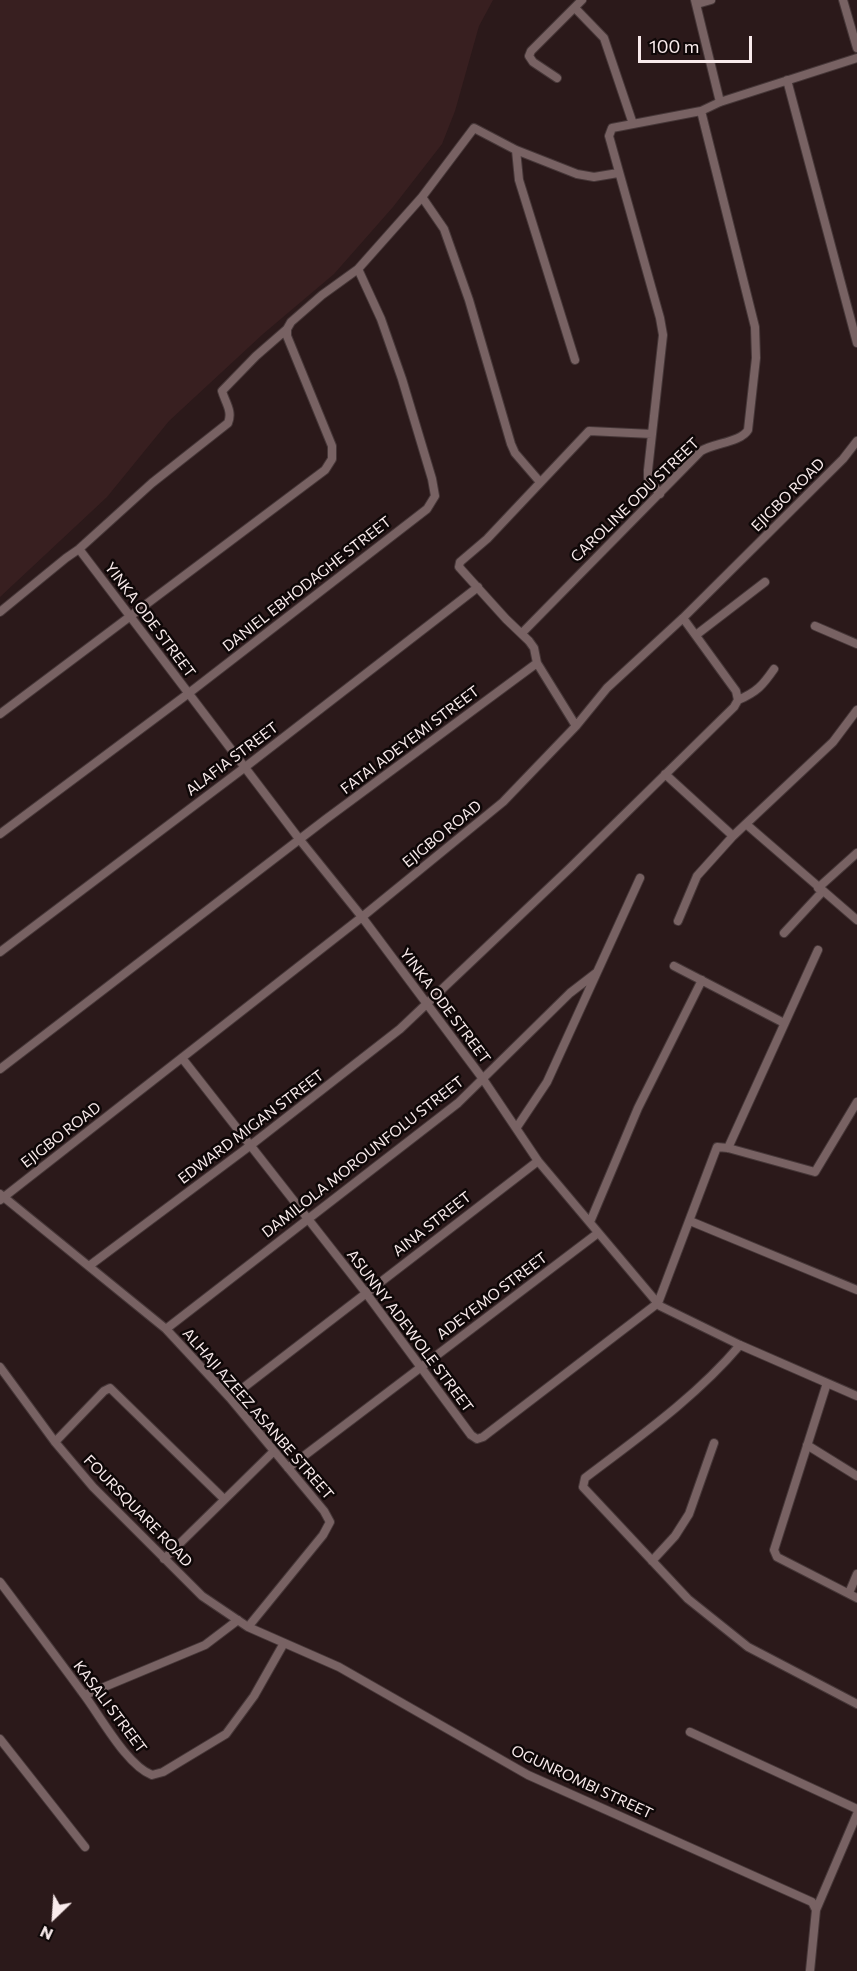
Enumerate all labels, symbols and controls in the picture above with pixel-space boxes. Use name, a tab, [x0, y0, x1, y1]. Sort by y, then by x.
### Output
scale bar	[641, 24, 755, 62]
text: 100 m	[649, 35, 699, 57]
street label: CAROLINE ODU STREET	[567, 434, 703, 566]
street label: EJIGBO ROAD	[748, 455, 828, 535]
street label: DANIEL EBHODAGHE STREET	[219, 513, 395, 655]
street label: YINKA ODE STREET	[101, 559, 199, 681]
street label: FATAI ADEYEMI STREET	[337, 682, 483, 798]
street label: ALAFIA STREET	[182, 718, 282, 800]
street label: EJIGBO ROAD	[399, 797, 485, 871]
street label: YINKA ODE STREET	[396, 945, 494, 1067]
street label: EDWARD MIGAN STREET	[175, 1066, 327, 1188]
street label: DAMILOLA MOROUNFOLU STREET	[258, 1073, 468, 1241]
street label: EJIGBO ROAD	[18, 1098, 104, 1172]
street label: AINA STREET	[389, 1188, 475, 1260]
street label: ASUNNY ADEWOLE STREET	[343, 1246, 477, 1416]
street label: ADEYEMO STREET	[433, 1249, 551, 1343]
street label: ALHAJI AZEEZ ASANBE STREET	[179, 1325, 337, 1503]
street label: FOURSQUARE ROAD	[80, 1451, 196, 1571]
street label: KASALI STREET	[69, 1657, 151, 1757]
street label: OGUNROMBI STREET	[508, 1741, 656, 1823]
north arrow	[24, 1887, 84, 1947]
text: N	[37, 1923, 56, 1945]

